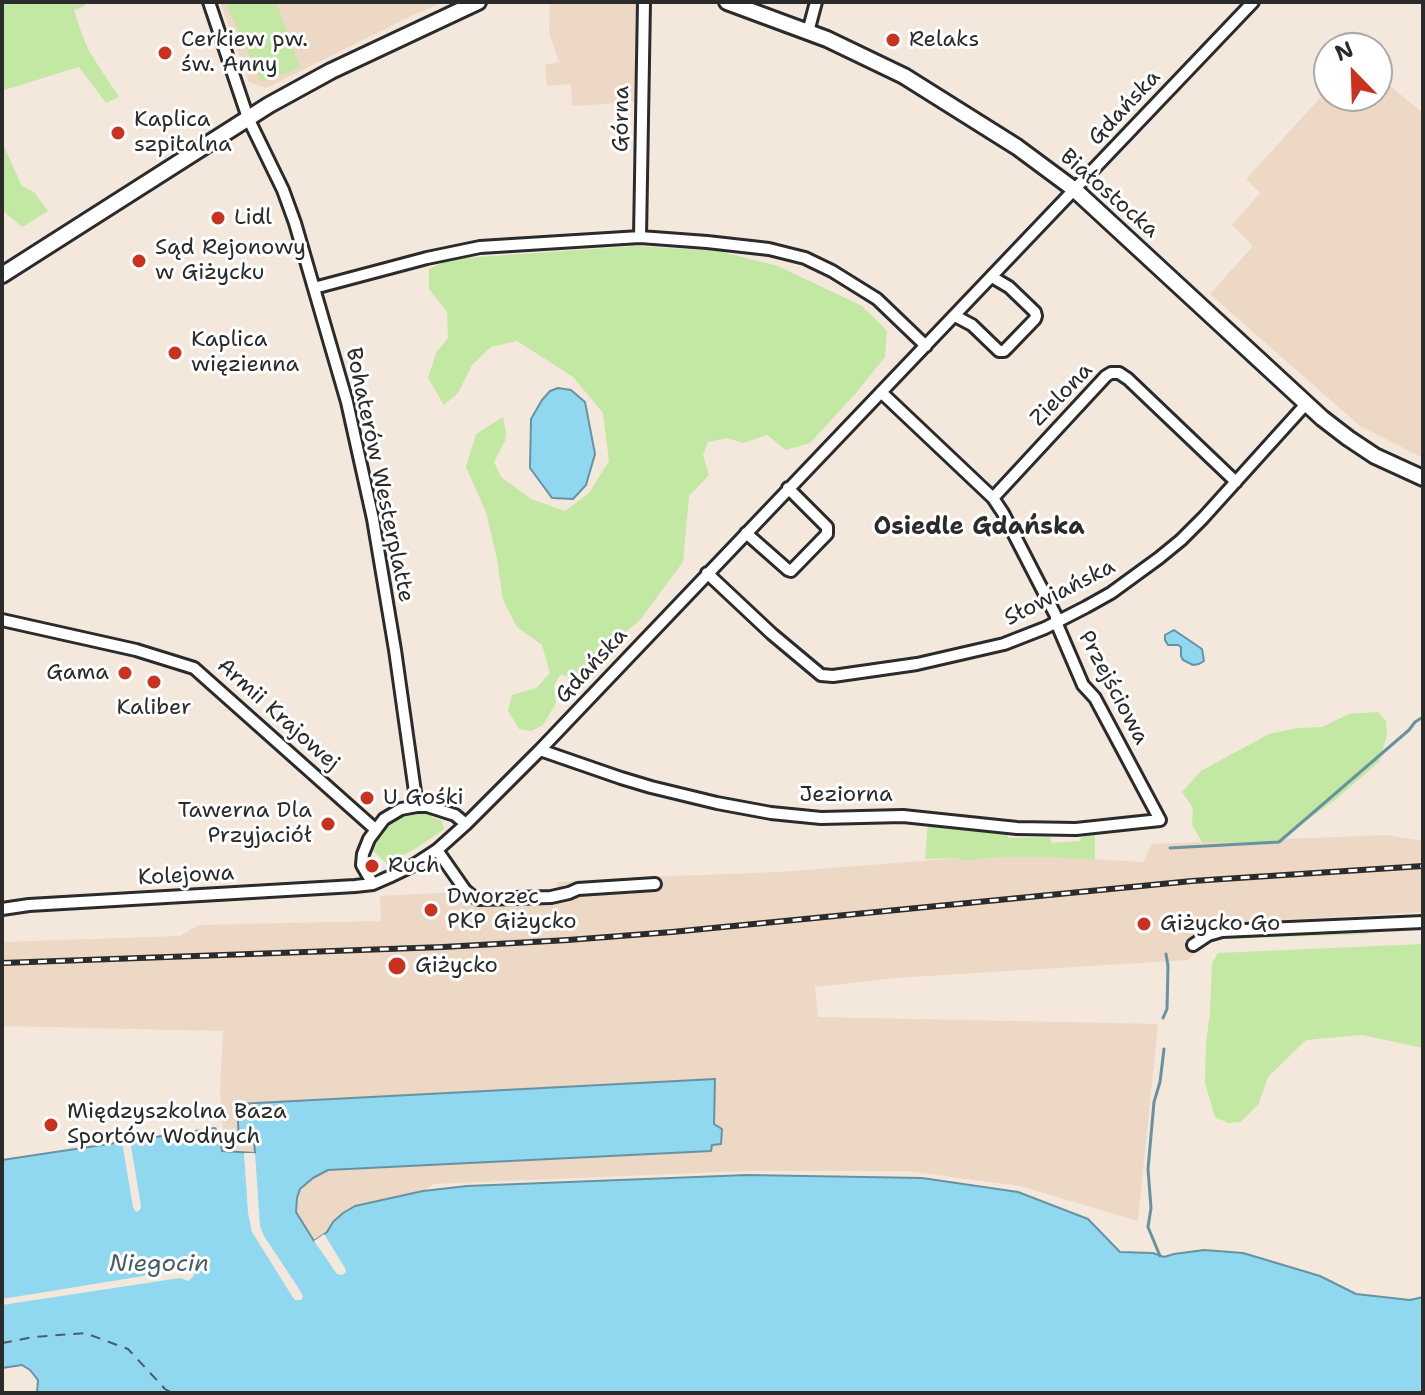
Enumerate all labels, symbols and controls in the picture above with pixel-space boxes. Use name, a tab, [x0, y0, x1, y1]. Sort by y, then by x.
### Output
place label: Cerkiew pw. św. Anny	[181, 27, 308, 78]
place label: Relaks	[909, 27, 979, 53]
marker: Relaks	[884, 31, 902, 49]
north arrow	[1313, 32, 1393, 112]
text: N	[1331, 35, 1358, 68]
marker: Cerkiew pw. św. Anny	[156, 44, 174, 62]
street label: Gdańska	[1083, 65, 1167, 151]
street label: Górna	[608, 86, 636, 152]
place label: Kaplica szpitalna	[134, 107, 232, 158]
marker: Kaplica szpitalna	[109, 124, 127, 142]
street label: Białostocka	[1054, 144, 1164, 244]
place label: Lidl	[234, 205, 272, 231]
marker: Lidl	[209, 209, 227, 227]
place label: Sąd Rejonowy w Giżycku	[155, 235, 306, 286]
marker: Sąd Rejonowy w Giżycku	[130, 252, 148, 270]
place label: Kaplica więzienna	[191, 327, 299, 378]
marker: Kaplica więzienna	[166, 344, 184, 362]
street label: Bohaterów Westerplatte	[339, 345, 419, 605]
street label: Zielona	[1025, 358, 1099, 432]
district label: Osiedle Gdańska	[873, 514, 1085, 542]
street label: Słowiańska	[1000, 554, 1120, 632]
street label: Gdańska	[550, 623, 634, 709]
street label: Przejściowa	[1072, 627, 1154, 749]
street label: Armii Krajowej	[211, 653, 345, 777]
place label: Gama	[46, 660, 109, 686]
marker: Gama	[116, 664, 134, 682]
marker: Kaliber	[145, 673, 163, 691]
place label: Kaliber	[116, 695, 192, 721]
street label: Jeziorna	[799, 782, 893, 808]
place label: U Gośki	[383, 785, 464, 811]
marker: U Gośki	[358, 789, 376, 807]
place label: Tawerna Dla Przyjaciół	[178, 798, 312, 850]
marker: Tawerna Dla Przyjaciół	[319, 815, 337, 833]
place label: Ruch	[388, 853, 440, 879]
marker: Ruch	[363, 857, 381, 875]
street label: Kolejowa	[137, 860, 235, 892]
place label: Dworzec PKP Giżycko	[447, 884, 576, 936]
marker: Dworzec PKP Giżycko	[422, 901, 440, 919]
place label: Giżycko Go	[1160, 911, 1280, 937]
marker: Giżycko Go	[1135, 915, 1153, 933]
place label: Giżycko	[415, 953, 498, 979]
marker: Giżycko	[386, 955, 408, 977]
place label: Międzyszkolna Baza Sportów Wodnych	[67, 1099, 287, 1150]
marker: Międzyszkolna Baza Sportów Wodnych	[42, 1116, 60, 1134]
water label: Niegocin	[109, 1251, 209, 1279]

